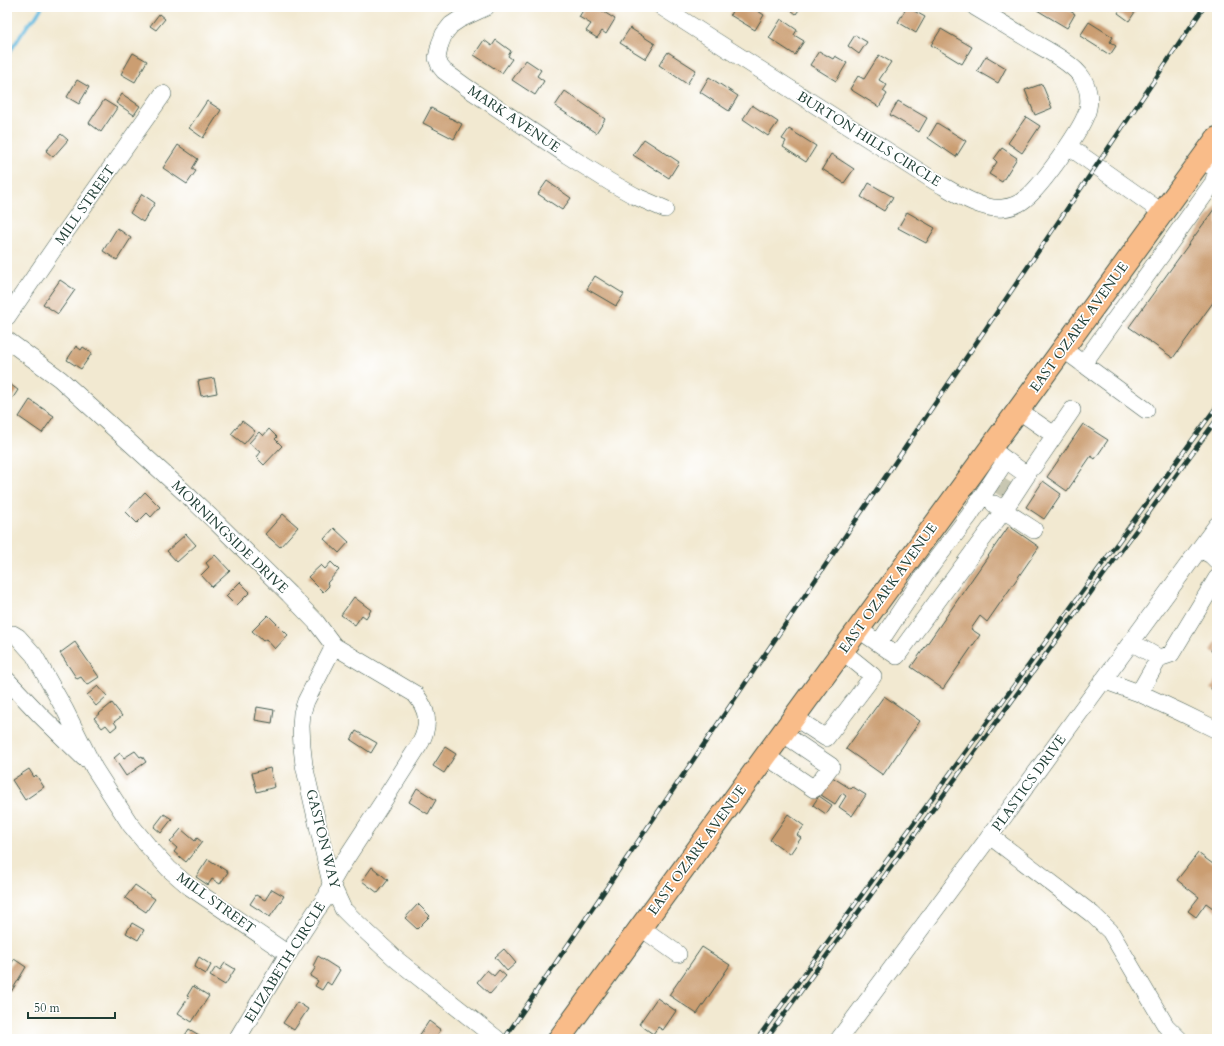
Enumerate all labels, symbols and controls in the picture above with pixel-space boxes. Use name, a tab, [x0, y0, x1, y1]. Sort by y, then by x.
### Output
street label: MARK AVENUE	[464, 81, 564, 157]
street label: BURTON HILLS CIRCLE	[794, 87, 945, 191]
street label: MILL STREET	[50, 161, 120, 249]
street label: EAST OZARK AVENUE	[1025, 258, 1133, 396]
street label: MORNINGSIDE DRIVE	[168, 476, 293, 598]
street label: EAST OZARK AVENUE	[834, 519, 942, 657]
street label: PLASTICS DRIVE	[988, 731, 1071, 835]
street label: EAST OZARK AVENUE	[643, 781, 751, 919]
street label: GASTON WAY	[301, 787, 345, 891]
street label: MILL STREET	[173, 868, 259, 938]
street label: ELIZABETH CIRCLE	[240, 898, 330, 1026]
scale bar	[28, 994, 115, 1020]
text: 50 m	[34, 1000, 61, 1016]

